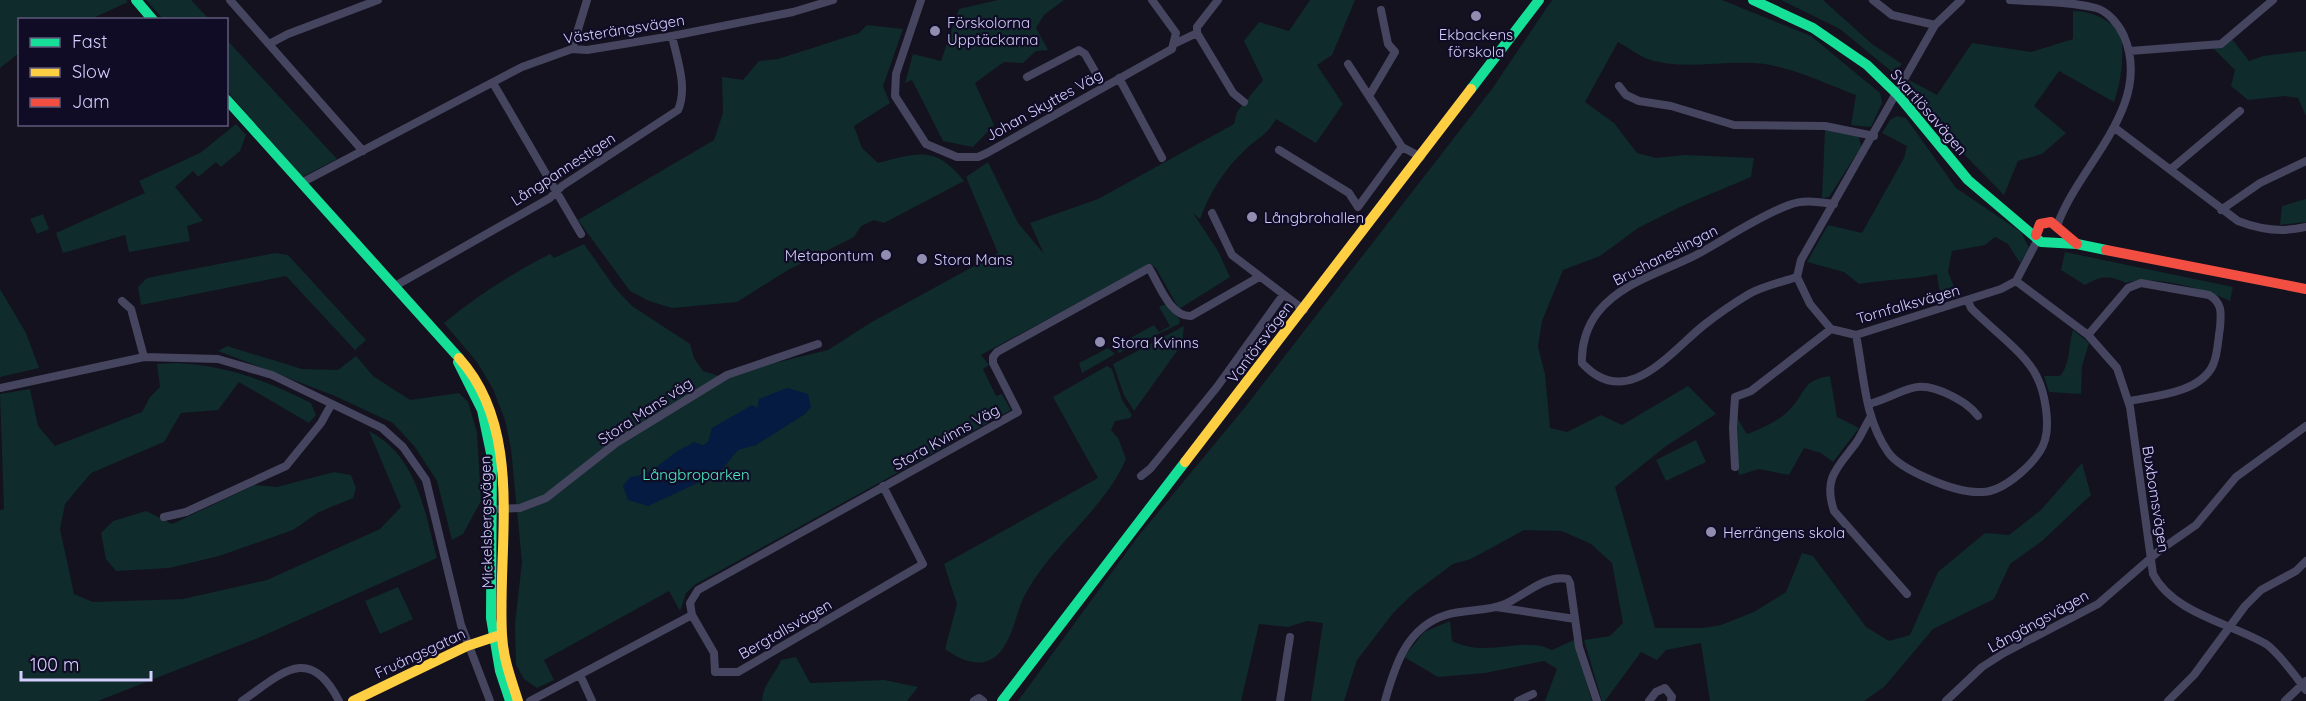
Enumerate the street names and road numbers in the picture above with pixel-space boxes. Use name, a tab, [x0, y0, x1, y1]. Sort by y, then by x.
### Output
street label: Västerängsvägen	[562, 10, 686, 48]
street label: Johan Skyttes Väg	[982, 65, 1106, 145]
street label: Svartlösavägen	[1886, 65, 1972, 159]
street label: Långpannestigen	[507, 128, 619, 210]
street label: Brushaneslingan	[1609, 220, 1721, 290]
street label: Tornfalksvägen	[1854, 280, 1962, 328]
street label: Vantörsvägen	[1223, 297, 1297, 387]
street label: Stora Mans väg	[594, 373, 696, 449]
street label: Stora Kvinns Väg	[889, 400, 1003, 474]
street label: Buxbomsvägen	[2138, 444, 2174, 554]
street label: Mickelsbergsvägen	[475, 456, 497, 588]
street label: Långängsvägen	[1984, 585, 2092, 657]
street label: Bergtallsvägen	[735, 595, 835, 663]
street label: Fruängsgatan	[372, 624, 468, 682]

